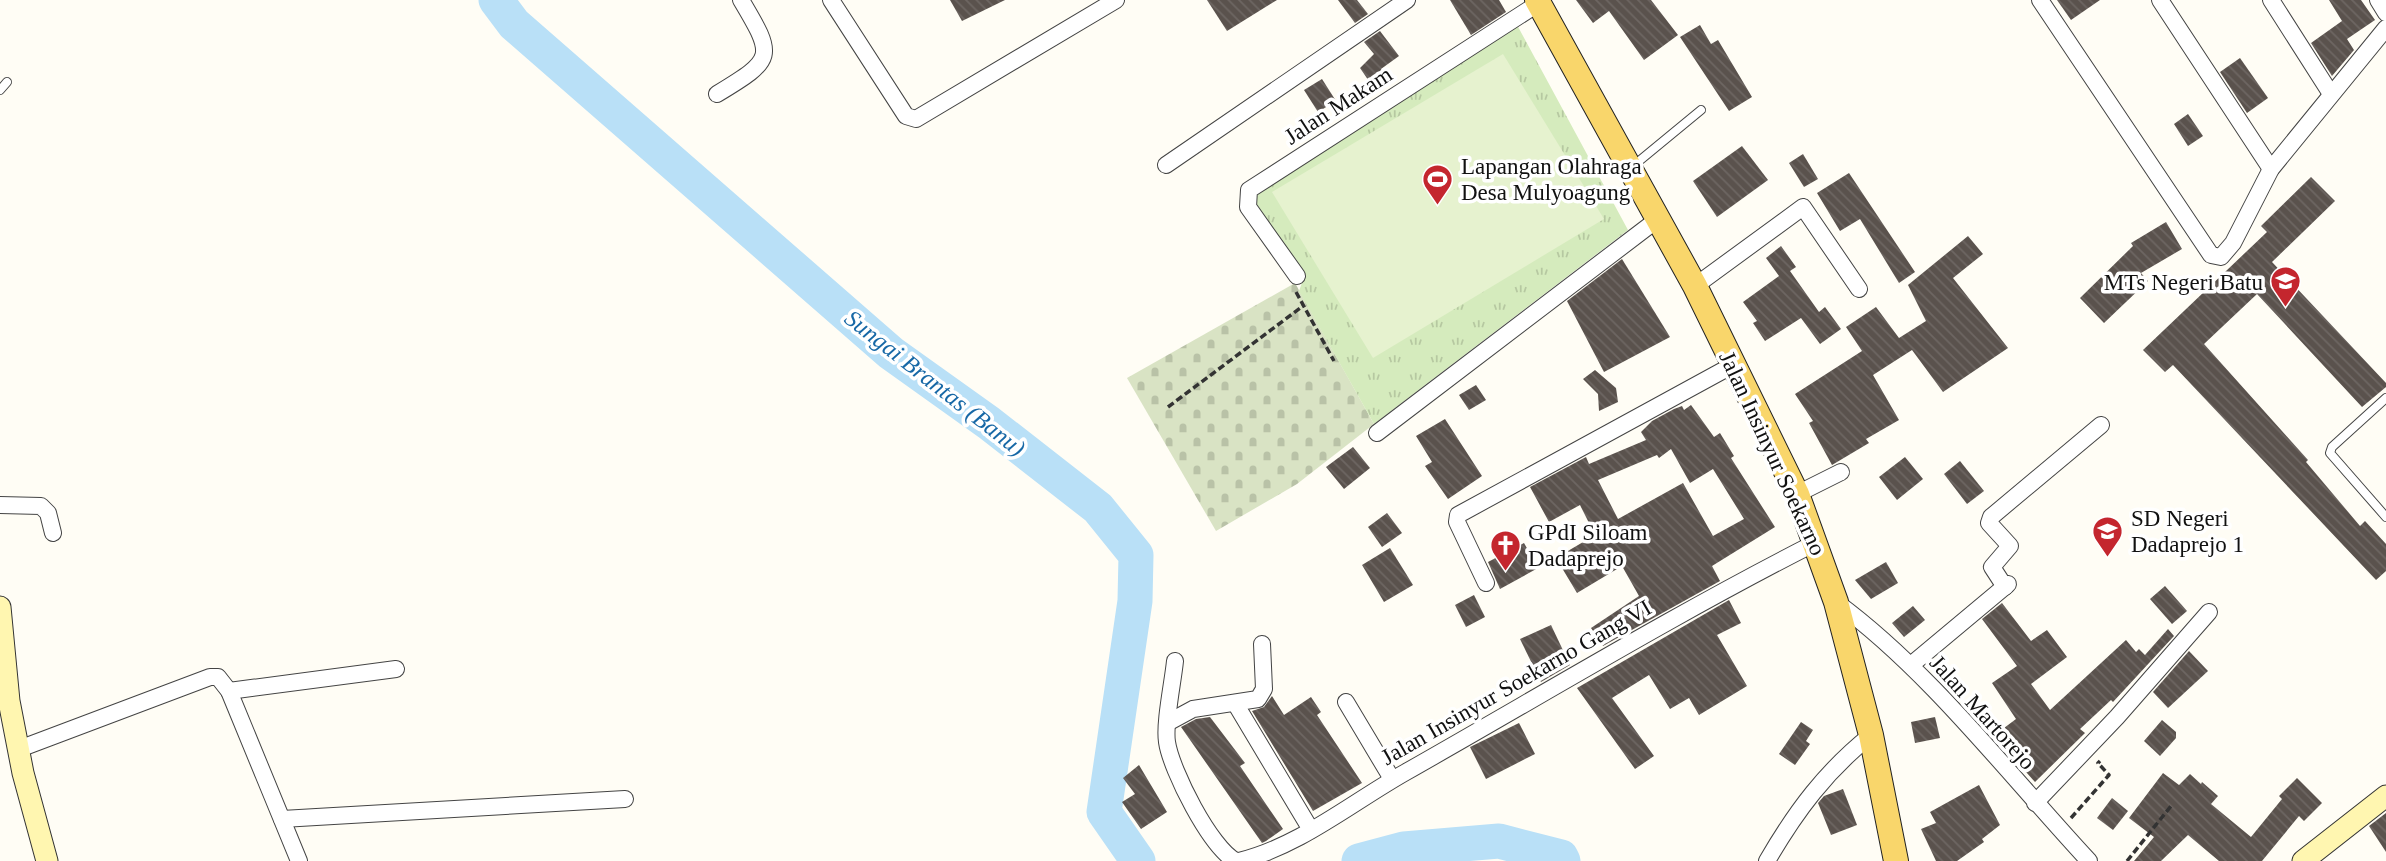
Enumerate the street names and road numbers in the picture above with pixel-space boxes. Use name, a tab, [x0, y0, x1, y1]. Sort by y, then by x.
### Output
street label: Jalan Makam	[1280, 61, 1397, 149]
street label: Jalan Insinyur Soekarno	[1714, 347, 1831, 559]
street label: Jalan Insinyur Soekarno Gang VI	[1377, 595, 1656, 770]
street label: Jalan Martorejo	[1925, 650, 2040, 775]

